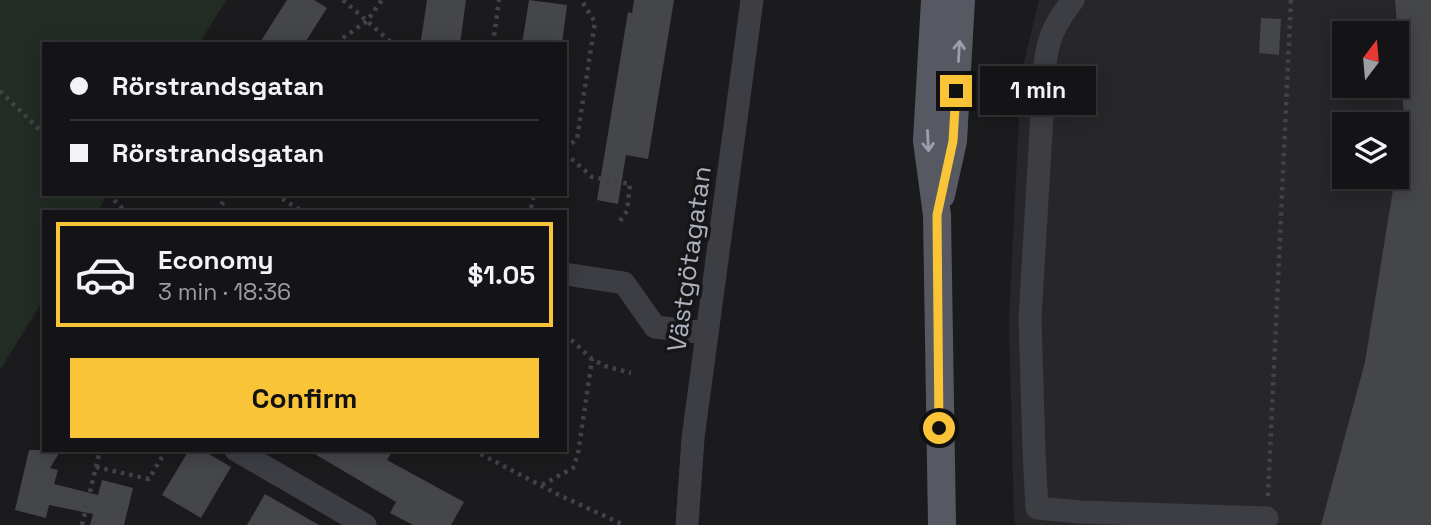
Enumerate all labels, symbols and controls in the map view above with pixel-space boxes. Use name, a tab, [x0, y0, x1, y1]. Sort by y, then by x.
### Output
north arrow	[1332, 21, 1409, 98]
map controls	[1332, 21, 1409, 189]
one-way arrow	[952, 39, 965, 62]
callout: 1 min	[981, 66, 1096, 116]
text: Rörstrandsgatan	[112, 69, 324, 103]
route end	[940, 75, 972, 107]
text: 1 min	[1010, 75, 1066, 105]
button: layers	[1332, 112, 1409, 189]
one-way arrow	[921, 130, 934, 153]
text: Rörstrandsgatan	[112, 136, 324, 170]
street label: Västgötagatan	[659, 164, 719, 354]
icon: car	[74, 243, 137, 306]
text: Economy	[158, 243, 274, 277]
text: $1.05	[468, 258, 535, 292]
text: 3 min · 18:36	[158, 277, 291, 307]
button: Confirm	[70, 358, 539, 438]
route start	[923, 412, 955, 444]

